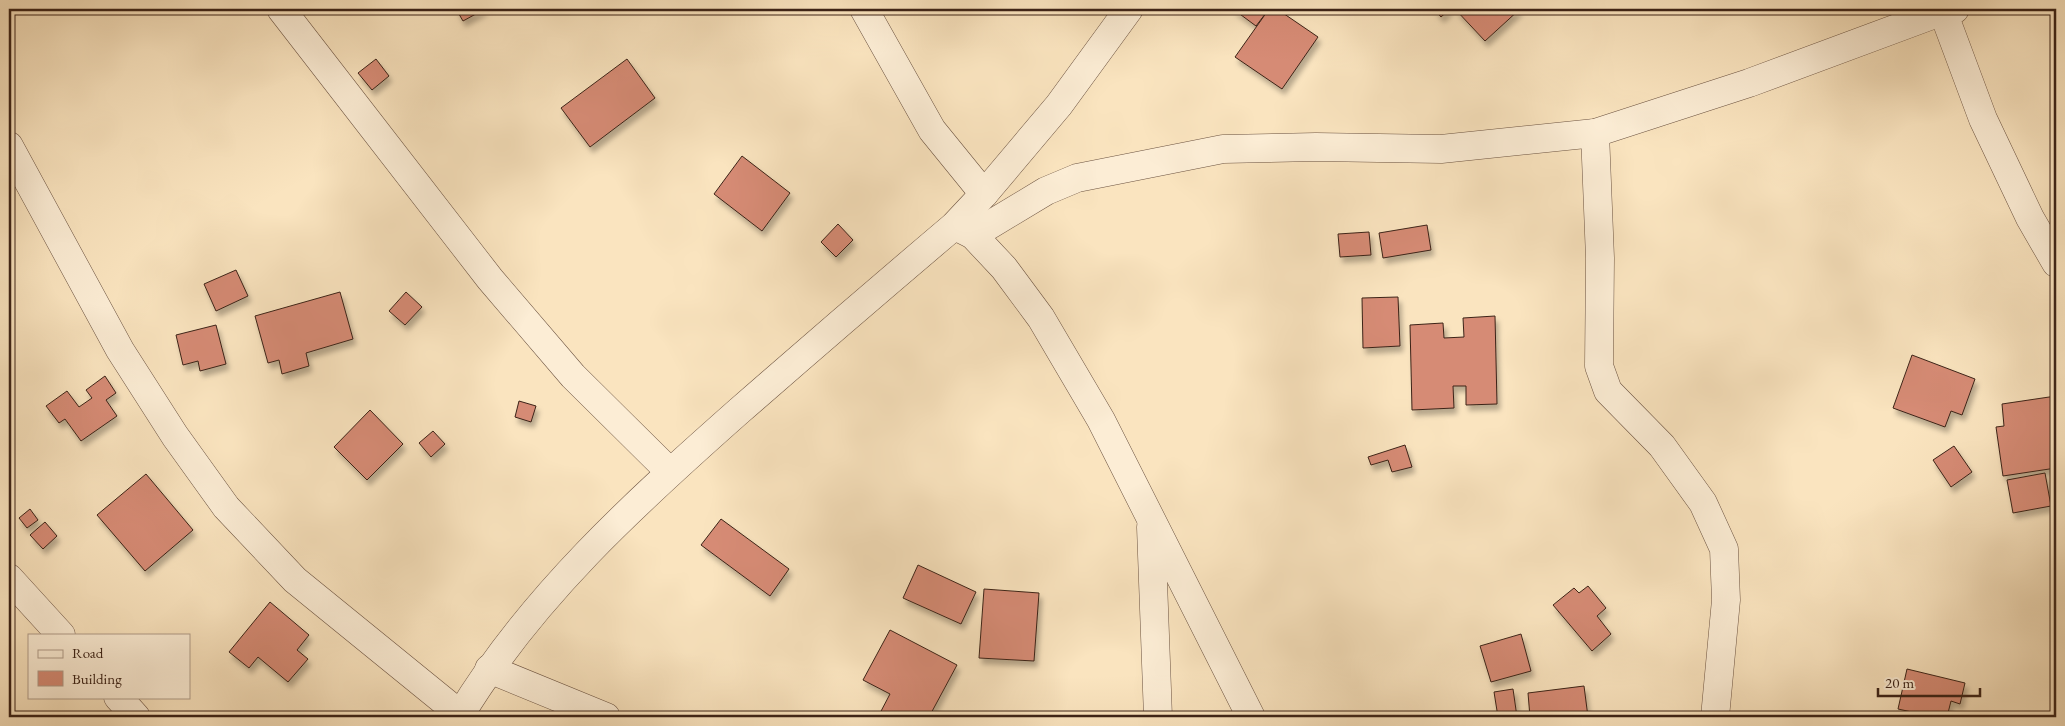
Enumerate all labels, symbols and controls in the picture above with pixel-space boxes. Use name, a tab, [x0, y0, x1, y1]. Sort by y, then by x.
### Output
legend	[28, 634, 190, 698]
text: Road	[72, 643, 104, 662]
scale bar	[1878, 666, 1980, 698]
text: Building	[72, 669, 122, 688]
text: 20 m	[1885, 673, 1914, 692]

